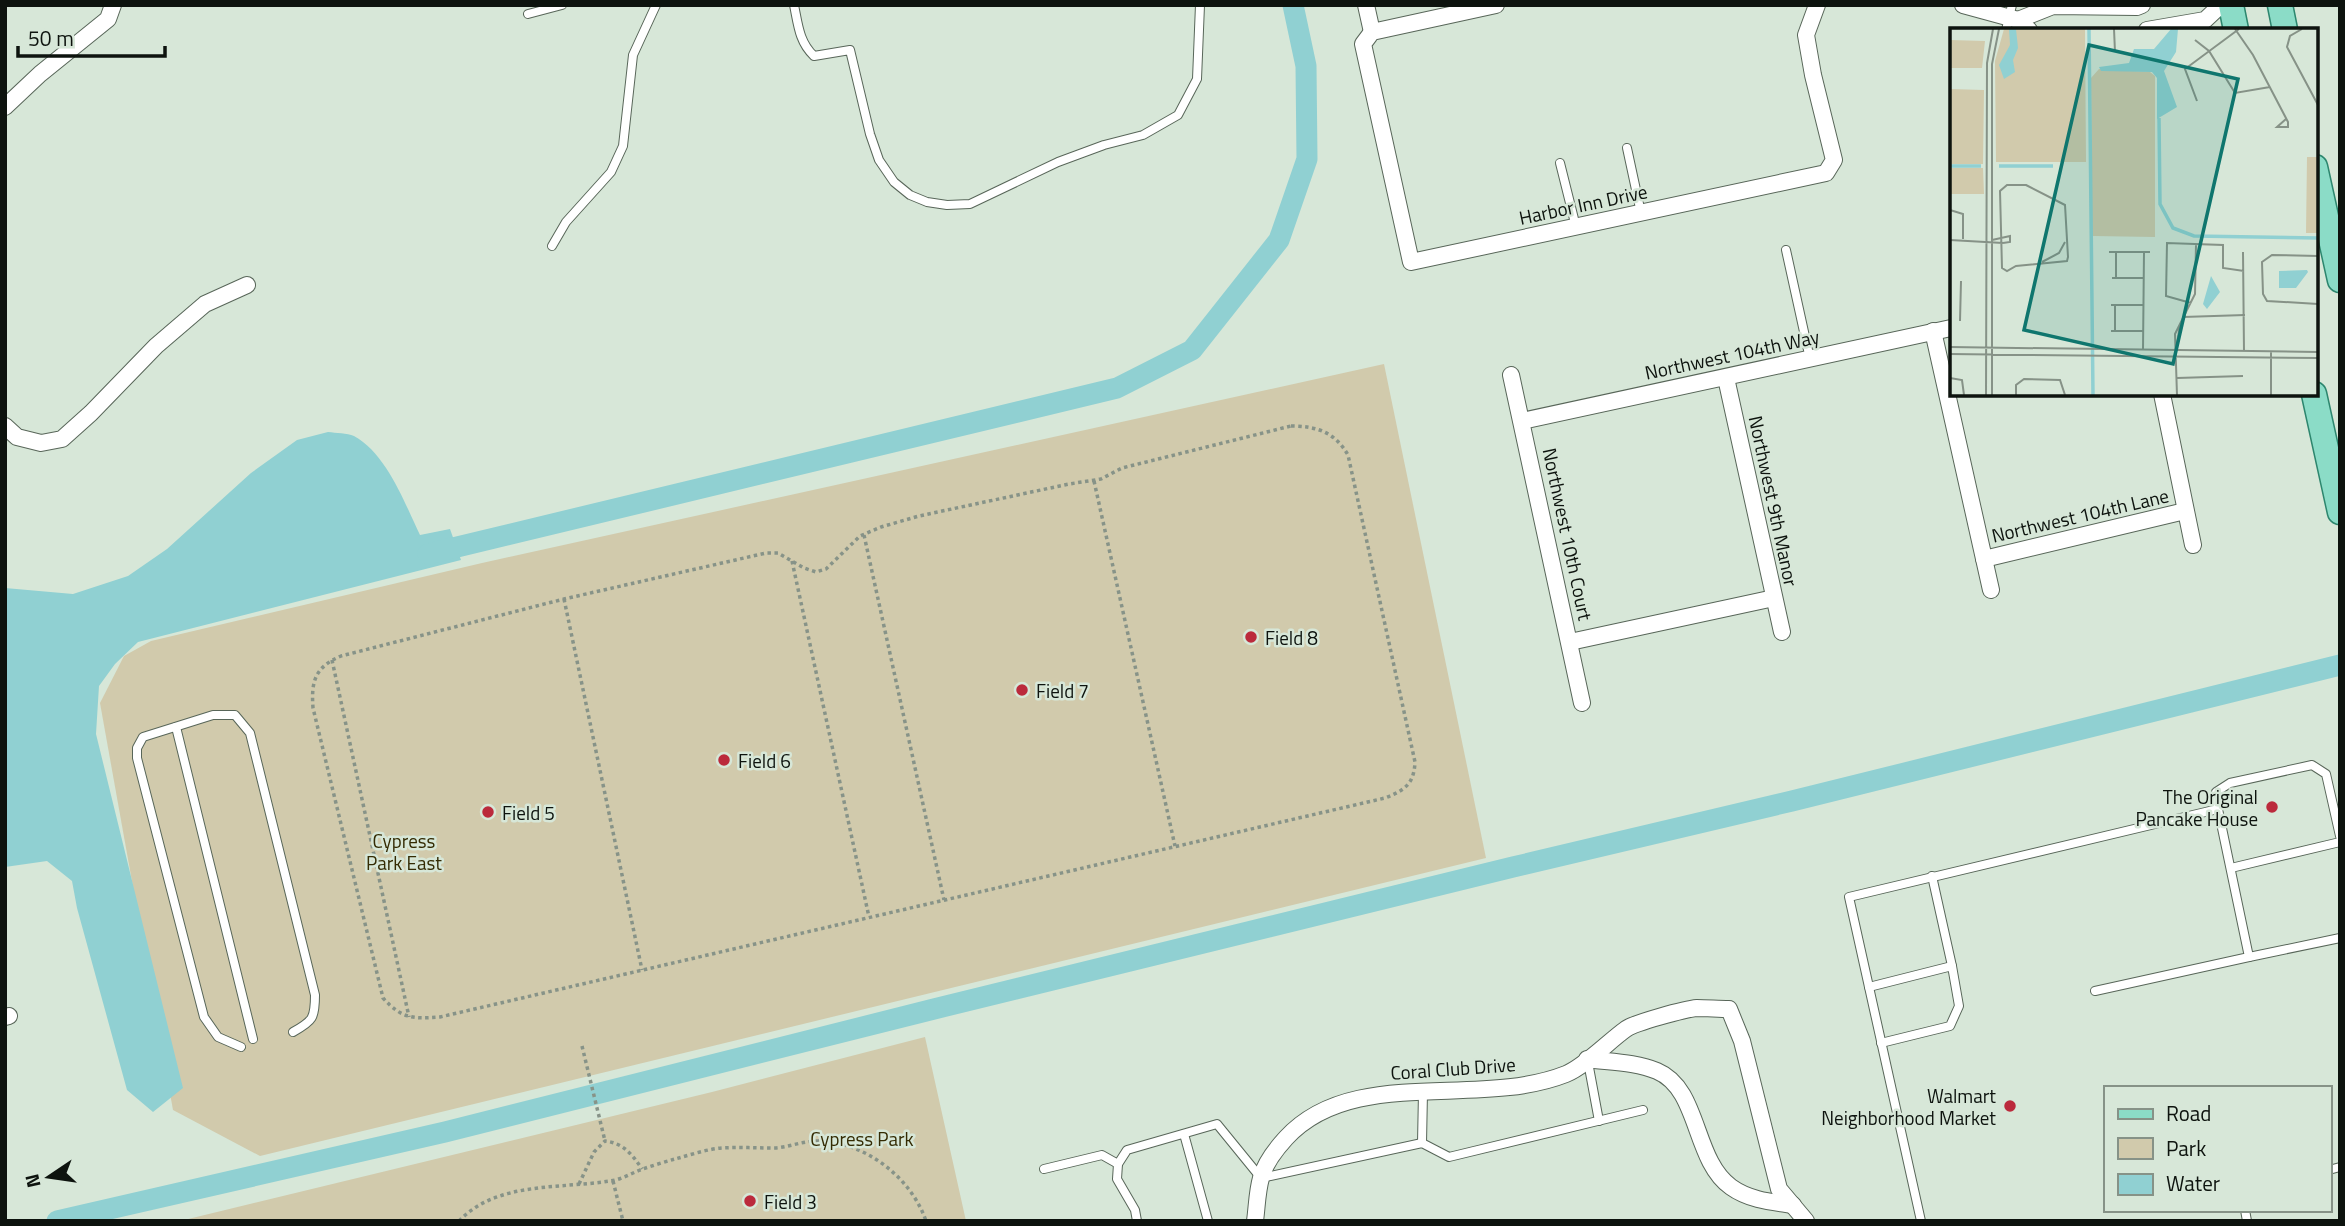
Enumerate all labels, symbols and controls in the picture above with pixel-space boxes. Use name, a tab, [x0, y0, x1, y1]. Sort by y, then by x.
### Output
scale bar	[18, 14, 164, 58]
text: 50 m	[28, 22, 74, 54]
inset map	[1950, 28, 2317, 396]
street label: Harbor Inn Drive	[1516, 176, 1650, 232]
street label: Northwest 104th Way	[1642, 321, 1822, 387]
street label: Northwest 9th Manor	[1742, 413, 1806, 589]
street label: Northwest 10th Court	[1536, 445, 1601, 623]
street label: Northwest 104th Lane	[1988, 480, 2172, 550]
place label: Field 8	[1265, 623, 1318, 652]
marker: Field 8	[1243, 629, 1259, 645]
place label: Field 7	[1036, 676, 1089, 705]
marker: Field 7	[1014, 682, 1030, 698]
place label: Field 6	[738, 746, 791, 775]
marker: Field 6	[716, 752, 732, 768]
place label: The Original Pancake House	[2135, 782, 2258, 833]
place label: Field 5	[502, 798, 555, 827]
marker: The Original Pancake House	[2264, 799, 2280, 815]
marker: Field 5	[480, 804, 496, 820]
park label: Cypress Park East	[366, 826, 442, 877]
street label: Coral Club Drive	[1389, 1049, 1517, 1087]
place label: Walmart Neighborhood Market	[1821, 1081, 1996, 1132]
legend	[2104, 1086, 2331, 1212]
text: Road	[2166, 1097, 2211, 1129]
marker: Walmart Neighborhood Market	[2002, 1098, 2018, 1114]
park label: Cypress Park	[810, 1124, 914, 1153]
text: Park	[2166, 1132, 2206, 1164]
north arrow	[14, 1142, 84, 1212]
text: Water	[2166, 1167, 2220, 1199]
text: N	[16, 1171, 48, 1191]
place label: Field 3	[764, 1187, 817, 1216]
marker: Field 3	[742, 1193, 758, 1209]

